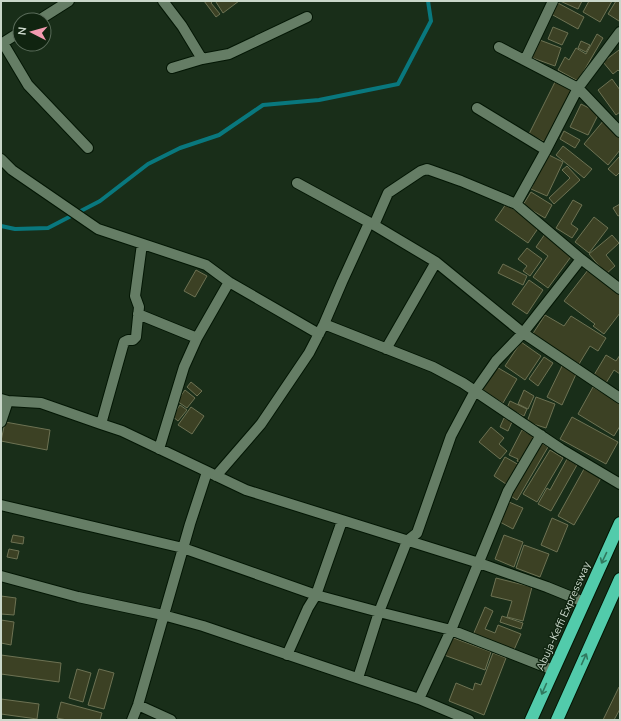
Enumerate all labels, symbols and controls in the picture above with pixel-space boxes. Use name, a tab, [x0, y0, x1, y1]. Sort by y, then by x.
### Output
north arrow	[12, 12, 52, 52]
text: N	[15, 26, 30, 36]
one-way arrow	[600, 552, 607, 564]
street label: Abuja-Keffi Expressway	[533, 559, 594, 673]
one-way arrow	[581, 653, 588, 665]
one-way arrow	[540, 683, 548, 695]

